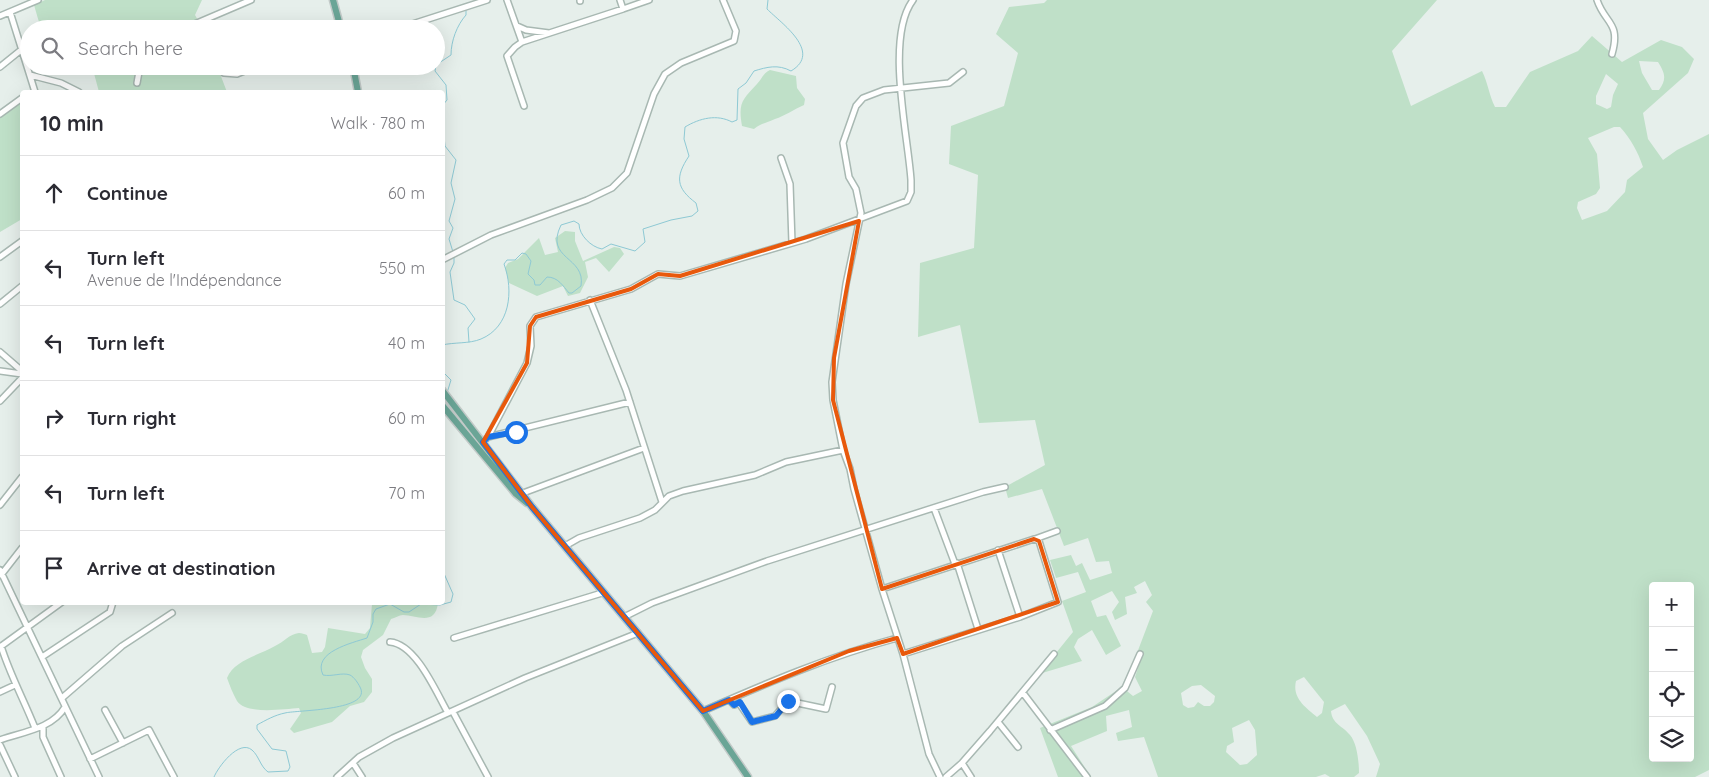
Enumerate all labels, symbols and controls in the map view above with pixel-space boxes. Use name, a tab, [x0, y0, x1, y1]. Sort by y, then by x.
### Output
search box	[20, 20, 445, 75]
icon: search	[38, 34, 66, 62]
text: Search here	[78, 36, 183, 60]
text: 10 min	[40, 110, 104, 136]
text: Walk · 780 m	[331, 113, 425, 133]
icon: ahead	[40, 179, 68, 207]
text: Continue	[87, 181, 168, 205]
text: 60 m	[388, 183, 425, 203]
text: Turn left	[87, 246, 165, 270]
icon: left	[40, 254, 68, 282]
text: 550 m	[379, 258, 425, 278]
text: Avenue de l'Indépendance	[87, 270, 282, 290]
icon: left	[40, 329, 68, 357]
text: Turn left	[87, 331, 165, 355]
text: 40 m	[388, 333, 425, 353]
icon: right	[40, 404, 68, 432]
text: Turn right	[87, 406, 176, 430]
text: 60 m	[388, 408, 425, 428]
route start	[505, 421, 528, 444]
icon: left	[40, 479, 68, 507]
text: Turn left	[87, 481, 165, 505]
text: 70 m	[388, 483, 425, 503]
icon: arrive	[40, 554, 68, 582]
text: Arrive at destination	[87, 556, 276, 580]
map controls	[1649, 582, 1694, 762]
button: +	[1649, 582, 1694, 627]
button: −	[1649, 627, 1694, 672]
button: locate	[1649, 672, 1694, 717]
route end	[777, 690, 800, 713]
button: layers	[1649, 717, 1694, 762]

